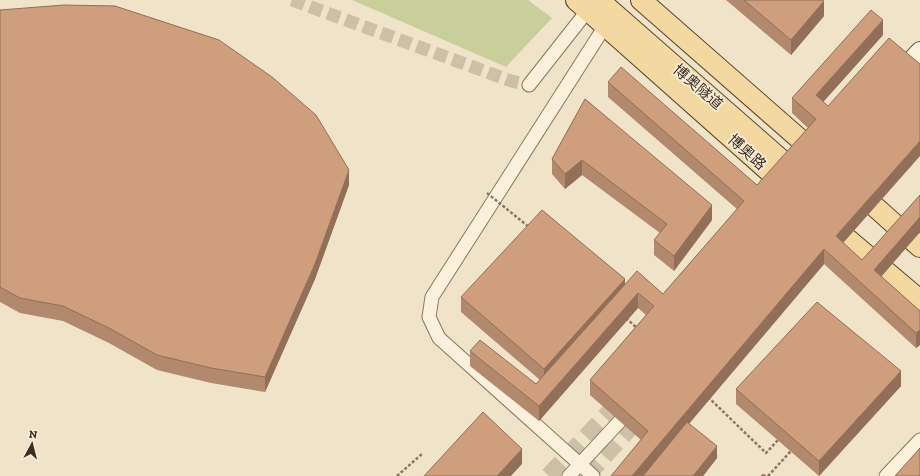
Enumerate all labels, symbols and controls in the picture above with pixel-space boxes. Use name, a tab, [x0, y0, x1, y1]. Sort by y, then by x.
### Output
street label: 博奥隧道	[669, 61, 727, 113]
street label: 博奥路	[724, 130, 770, 174]
north arrow	[12, 424, 52, 464]
text: N	[28, 428, 39, 442]

